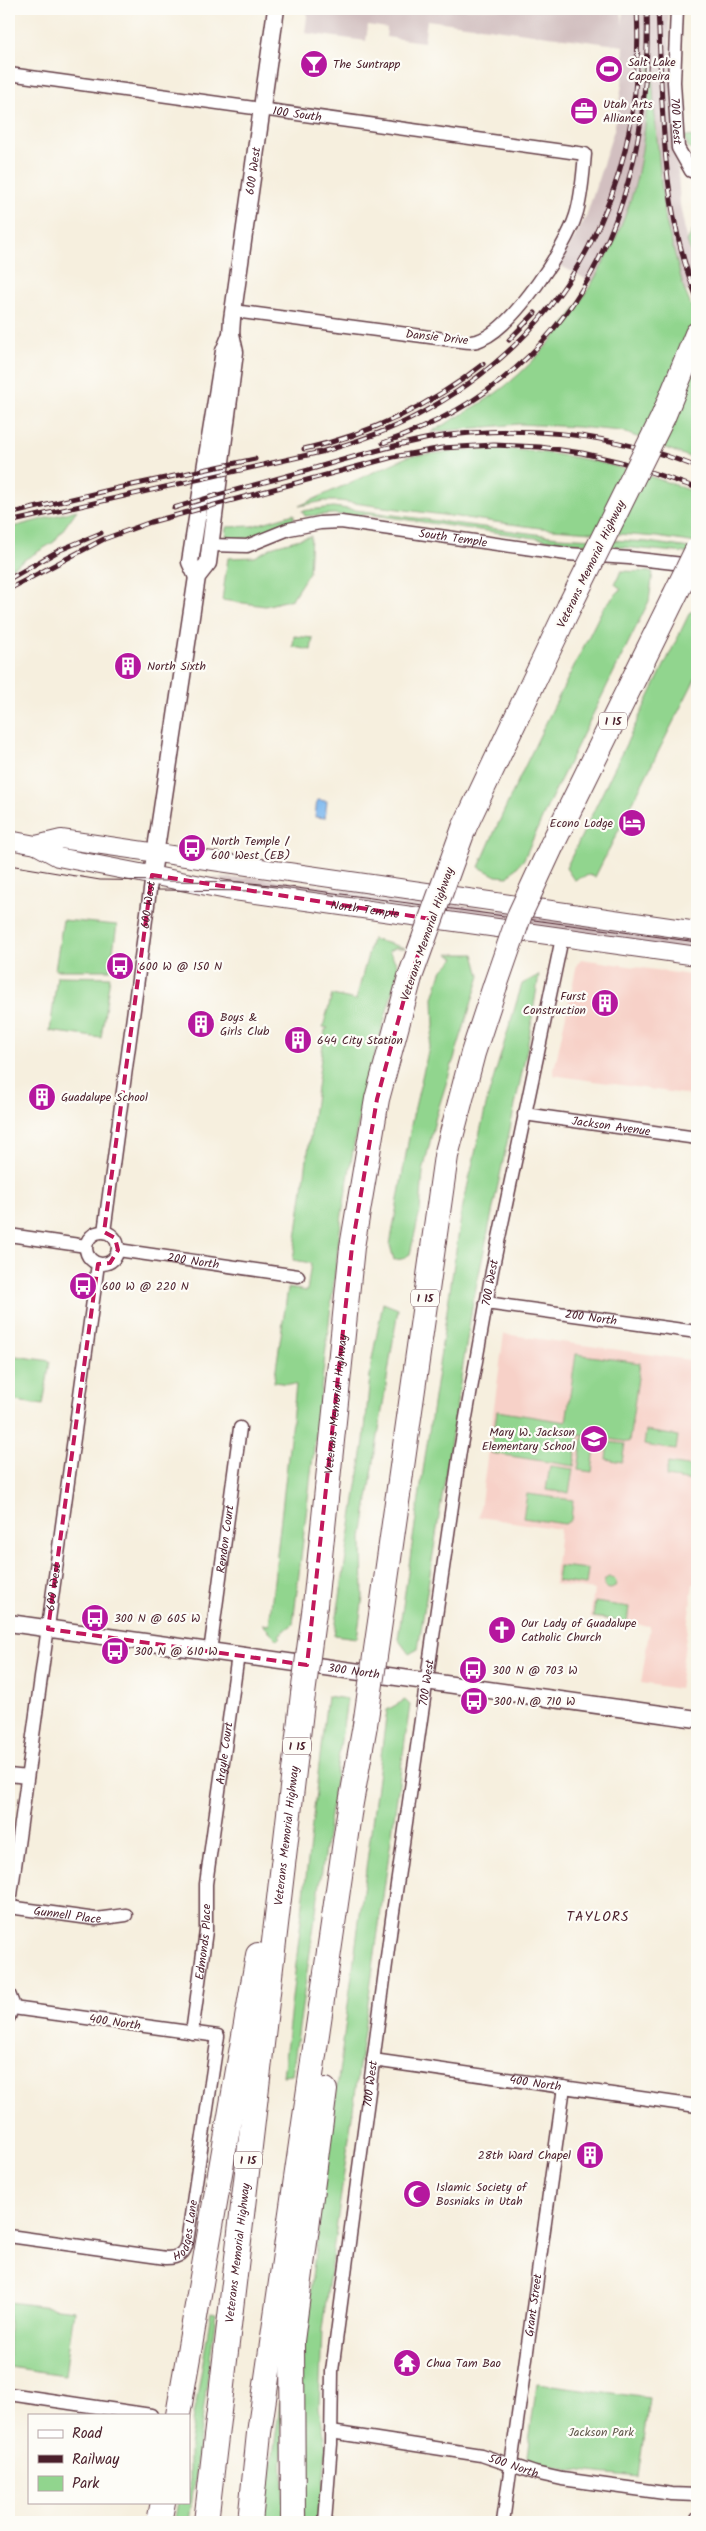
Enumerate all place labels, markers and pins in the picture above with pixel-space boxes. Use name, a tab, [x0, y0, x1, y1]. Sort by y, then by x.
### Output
bar icon: The Suntrapp	[299, 49, 329, 79]
place label: Salt Lake Capoeira	[628, 53, 676, 86]
sports icon: Salt Lake Capoeira	[594, 54, 624, 84]
place label: The Suntrapp	[333, 55, 401, 74]
place label: Utah Arts Alliance	[603, 95, 653, 128]
office icon: Utah Arts Alliance	[569, 96, 599, 126]
building icon: North Sixth	[113, 651, 143, 681]
place label: North Sixth	[147, 657, 206, 676]
hotel icon: Econo Lodge	[617, 808, 647, 838]
place label: Econo Lodge	[549, 814, 614, 833]
place label: North Temple / 600 West (EB)	[211, 832, 290, 865]
bus stop icon: North Temple / 600 West (EB)	[177, 833, 207, 863]
bus stop icon: 600 W @ 150 N	[105, 951, 135, 981]
place label: 600 W @ 150 N	[139, 957, 222, 976]
place label: Furst Construction	[523, 987, 586, 1020]
building icon: Furst Construction	[590, 988, 620, 1018]
place label: Boys & Girls Club	[220, 1008, 270, 1041]
building icon: Boys & Girls Club	[186, 1009, 216, 1039]
building icon: 644 City Station	[283, 1025, 313, 1055]
place label: 644 City Station	[317, 1031, 403, 1050]
building icon: Guadalupe School	[27, 1082, 57, 1112]
place label: Guadalupe School	[61, 1088, 148, 1107]
bus stop icon: 600 W @ 220 N	[68, 1271, 98, 1301]
place label: 600 W @ 220 N	[102, 1277, 189, 1296]
place label: Mary W. Jackson Elementary School	[482, 1423, 575, 1456]
school or university icon: Mary W. Jackson Elementary School	[579, 1424, 609, 1454]
bus stop icon: 300 N @ 605 W	[80, 1603, 110, 1633]
place label: 300 N @ 605 W	[114, 1609, 200, 1628]
place label: Our Lady of Guadalupe Catholic Church	[521, 1614, 637, 1647]
church icon: Our Lady of Guadalupe Catholic Church	[487, 1615, 517, 1645]
bus stop icon: 300 N @ 610 W	[100, 1636, 130, 1666]
place label: 300 N @ 610 W	[134, 1642, 218, 1661]
bus stop icon: 300 N @ 703 W	[458, 1655, 488, 1685]
place label: 300 N @ 703 W	[492, 1661, 578, 1680]
bus stop icon: 300 N @ 710 W	[459, 1686, 489, 1716]
place label: 300 N @ 710 W	[493, 1692, 576, 1711]
building icon: 28th Ward Chapel	[575, 2140, 605, 2170]
place label: 28th Ward Chapel	[478, 2146, 571, 2165]
place label: Islamic Society of Bosniaks in Utah	[436, 2178, 528, 2211]
mosque icon: Islamic Society of Bosniaks in Utah	[402, 2179, 432, 2209]
temple icon: Chua Tam Bao	[392, 2348, 422, 2378]
place label: Chua Tam Bao	[426, 2354, 501, 2373]

